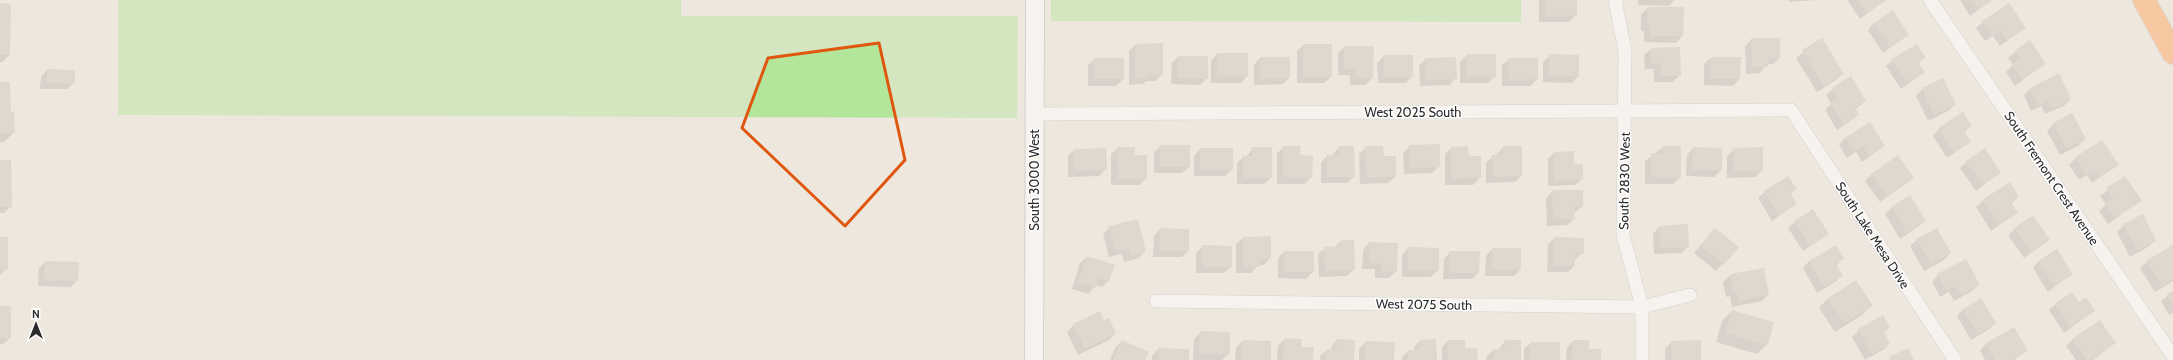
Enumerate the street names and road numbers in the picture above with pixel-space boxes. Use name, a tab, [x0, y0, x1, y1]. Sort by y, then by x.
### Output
street label: West 2025 South	[1365, 104, 1461, 120]
street label: South Fremont Crest Avenue	[2001, 108, 2103, 248]
street label: South 3000 West	[1026, 129, 1042, 231]
street label: South 2830 West	[1615, 131, 1633, 230]
street label: South Lake Mesa Drive	[1832, 178, 1914, 292]
street label: West 2075 South	[1376, 295, 1472, 313]

